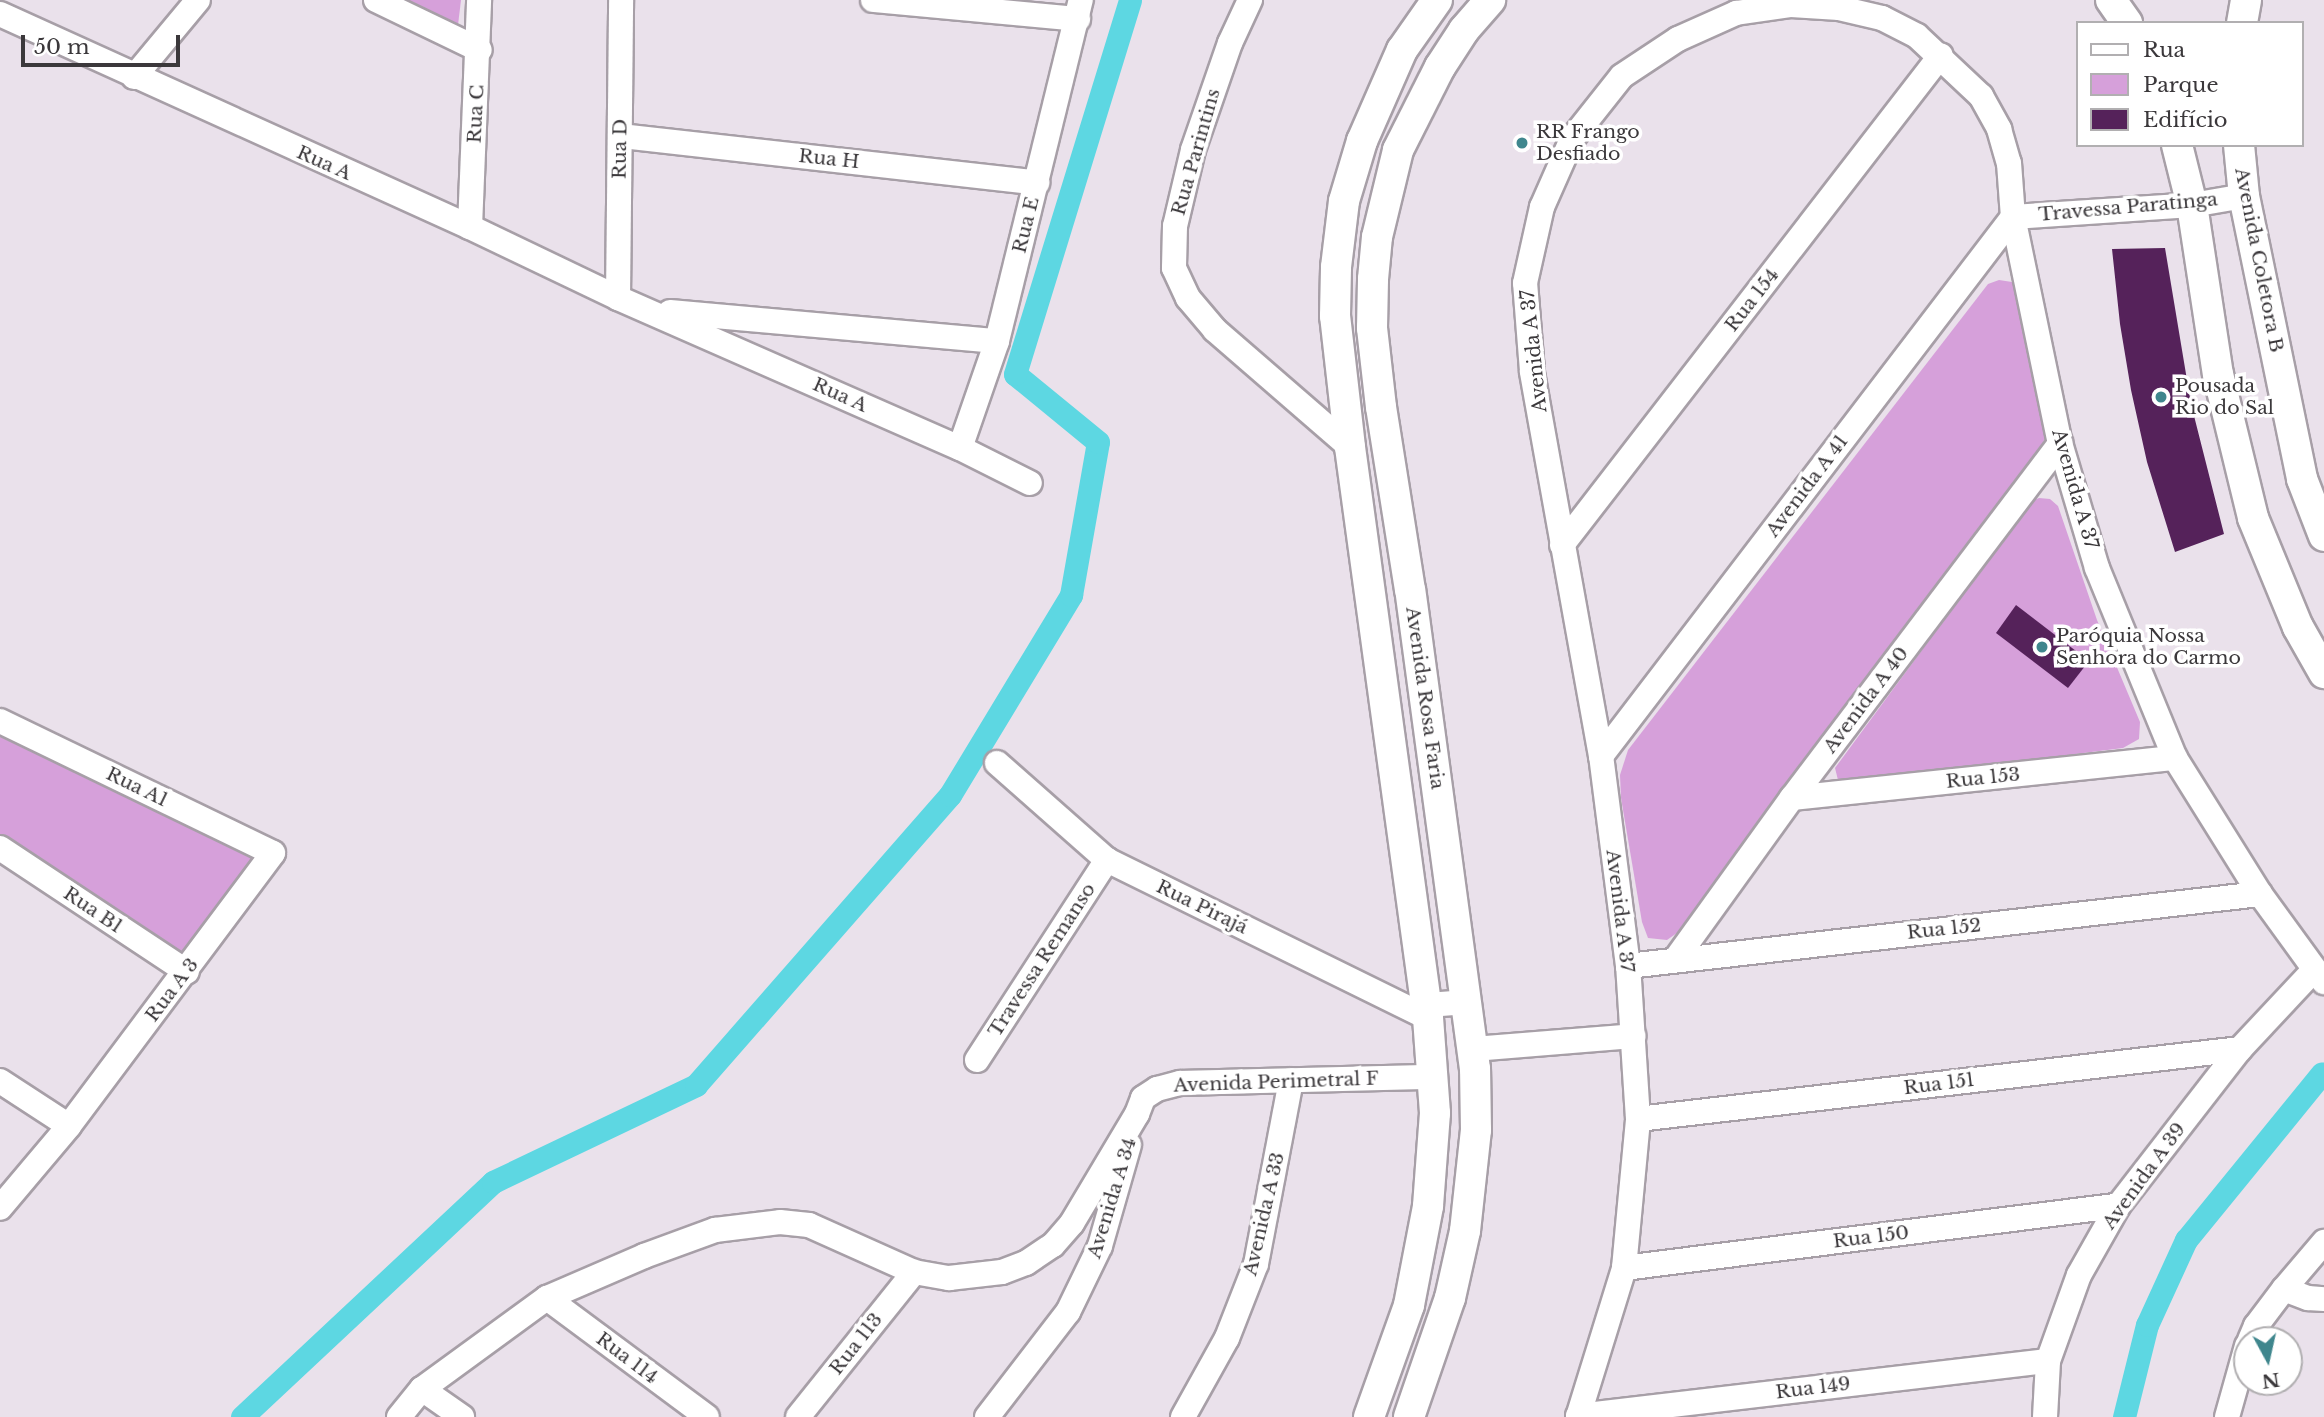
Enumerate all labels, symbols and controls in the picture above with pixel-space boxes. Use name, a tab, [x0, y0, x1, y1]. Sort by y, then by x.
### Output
scale bar	[24, 21, 184, 65]
legend	[2076, 21, 2303, 147]
text: 50 m	[34, 34, 89, 60]
text: Rua	[2143, 37, 2185, 63]
text: Parque	[2143, 72, 2218, 98]
street label: Rua C	[463, 84, 489, 144]
street label: Rua Parintins	[1167, 86, 1225, 218]
text: Edifício	[2143, 107, 2228, 133]
street label: Rua D	[608, 119, 632, 179]
place label: RR Frango Desfiado	[1536, 121, 1640, 165]
marker: RR Frango Desfiado	[1514, 135, 1530, 151]
street label: Rua A	[293, 141, 355, 185]
street label: Rua H	[797, 144, 861, 174]
street label: Avenida Coletora B	[2230, 166, 2288, 354]
street label: Travessa Paratinga	[2037, 188, 2219, 226]
street label: Rua E	[1008, 194, 1044, 256]
street label: Rua 154	[1720, 264, 1784, 336]
street label: Avenida A 37	[1516, 287, 1552, 415]
street label: Rua A	[809, 373, 871, 417]
place label: Pousada Rio do Sal	[2175, 375, 2274, 419]
marker: Pousada Rio do Sal	[2153, 389, 2169, 405]
street label: Avenida A 37	[2047, 426, 2103, 552]
street label: Avenida A 41	[1761, 430, 1853, 542]
street label: Avenida Rosa Faria	[1401, 605, 1449, 791]
place label: Paróquia Nossa Senhora do Carmo	[2056, 625, 2241, 669]
marker: Paróquia Nossa Senhora do Carmo	[2034, 639, 2050, 655]
street label: Avenida A 40	[1818, 642, 1914, 758]
street label: Rua A1	[102, 762, 172, 812]
street label: Rua 153	[1945, 763, 2021, 793]
street label: Avenida A 37	[1601, 847, 1639, 975]
street label: Rua Pirajá	[1152, 875, 1252, 939]
street label: Travessa Remanso	[984, 879, 1100, 1041]
street label: Rua B1	[59, 882, 127, 938]
street label: Rua 152	[1906, 914, 1982, 944]
street label: Rua A 3	[140, 953, 204, 1027]
street label: Avenida Perimetral F	[1173, 1067, 1379, 1097]
street label: Rua 151	[1902, 1068, 1976, 1100]
street label: Avenida A 39	[2097, 1117, 2191, 1235]
street label: Avenida A 34	[1083, 1134, 1141, 1262]
street label: Avenida A 33	[1239, 1149, 1289, 1279]
street label: Rua 150	[1832, 1221, 1910, 1253]
street label: Rua 113	[825, 1308, 887, 1380]
north arrow	[2233, 1326, 2303, 1396]
street label: Rua 114	[591, 1327, 663, 1389]
text: N	[2260, 1368, 2281, 1393]
street label: Rua 149	[1774, 1372, 1852, 1404]

